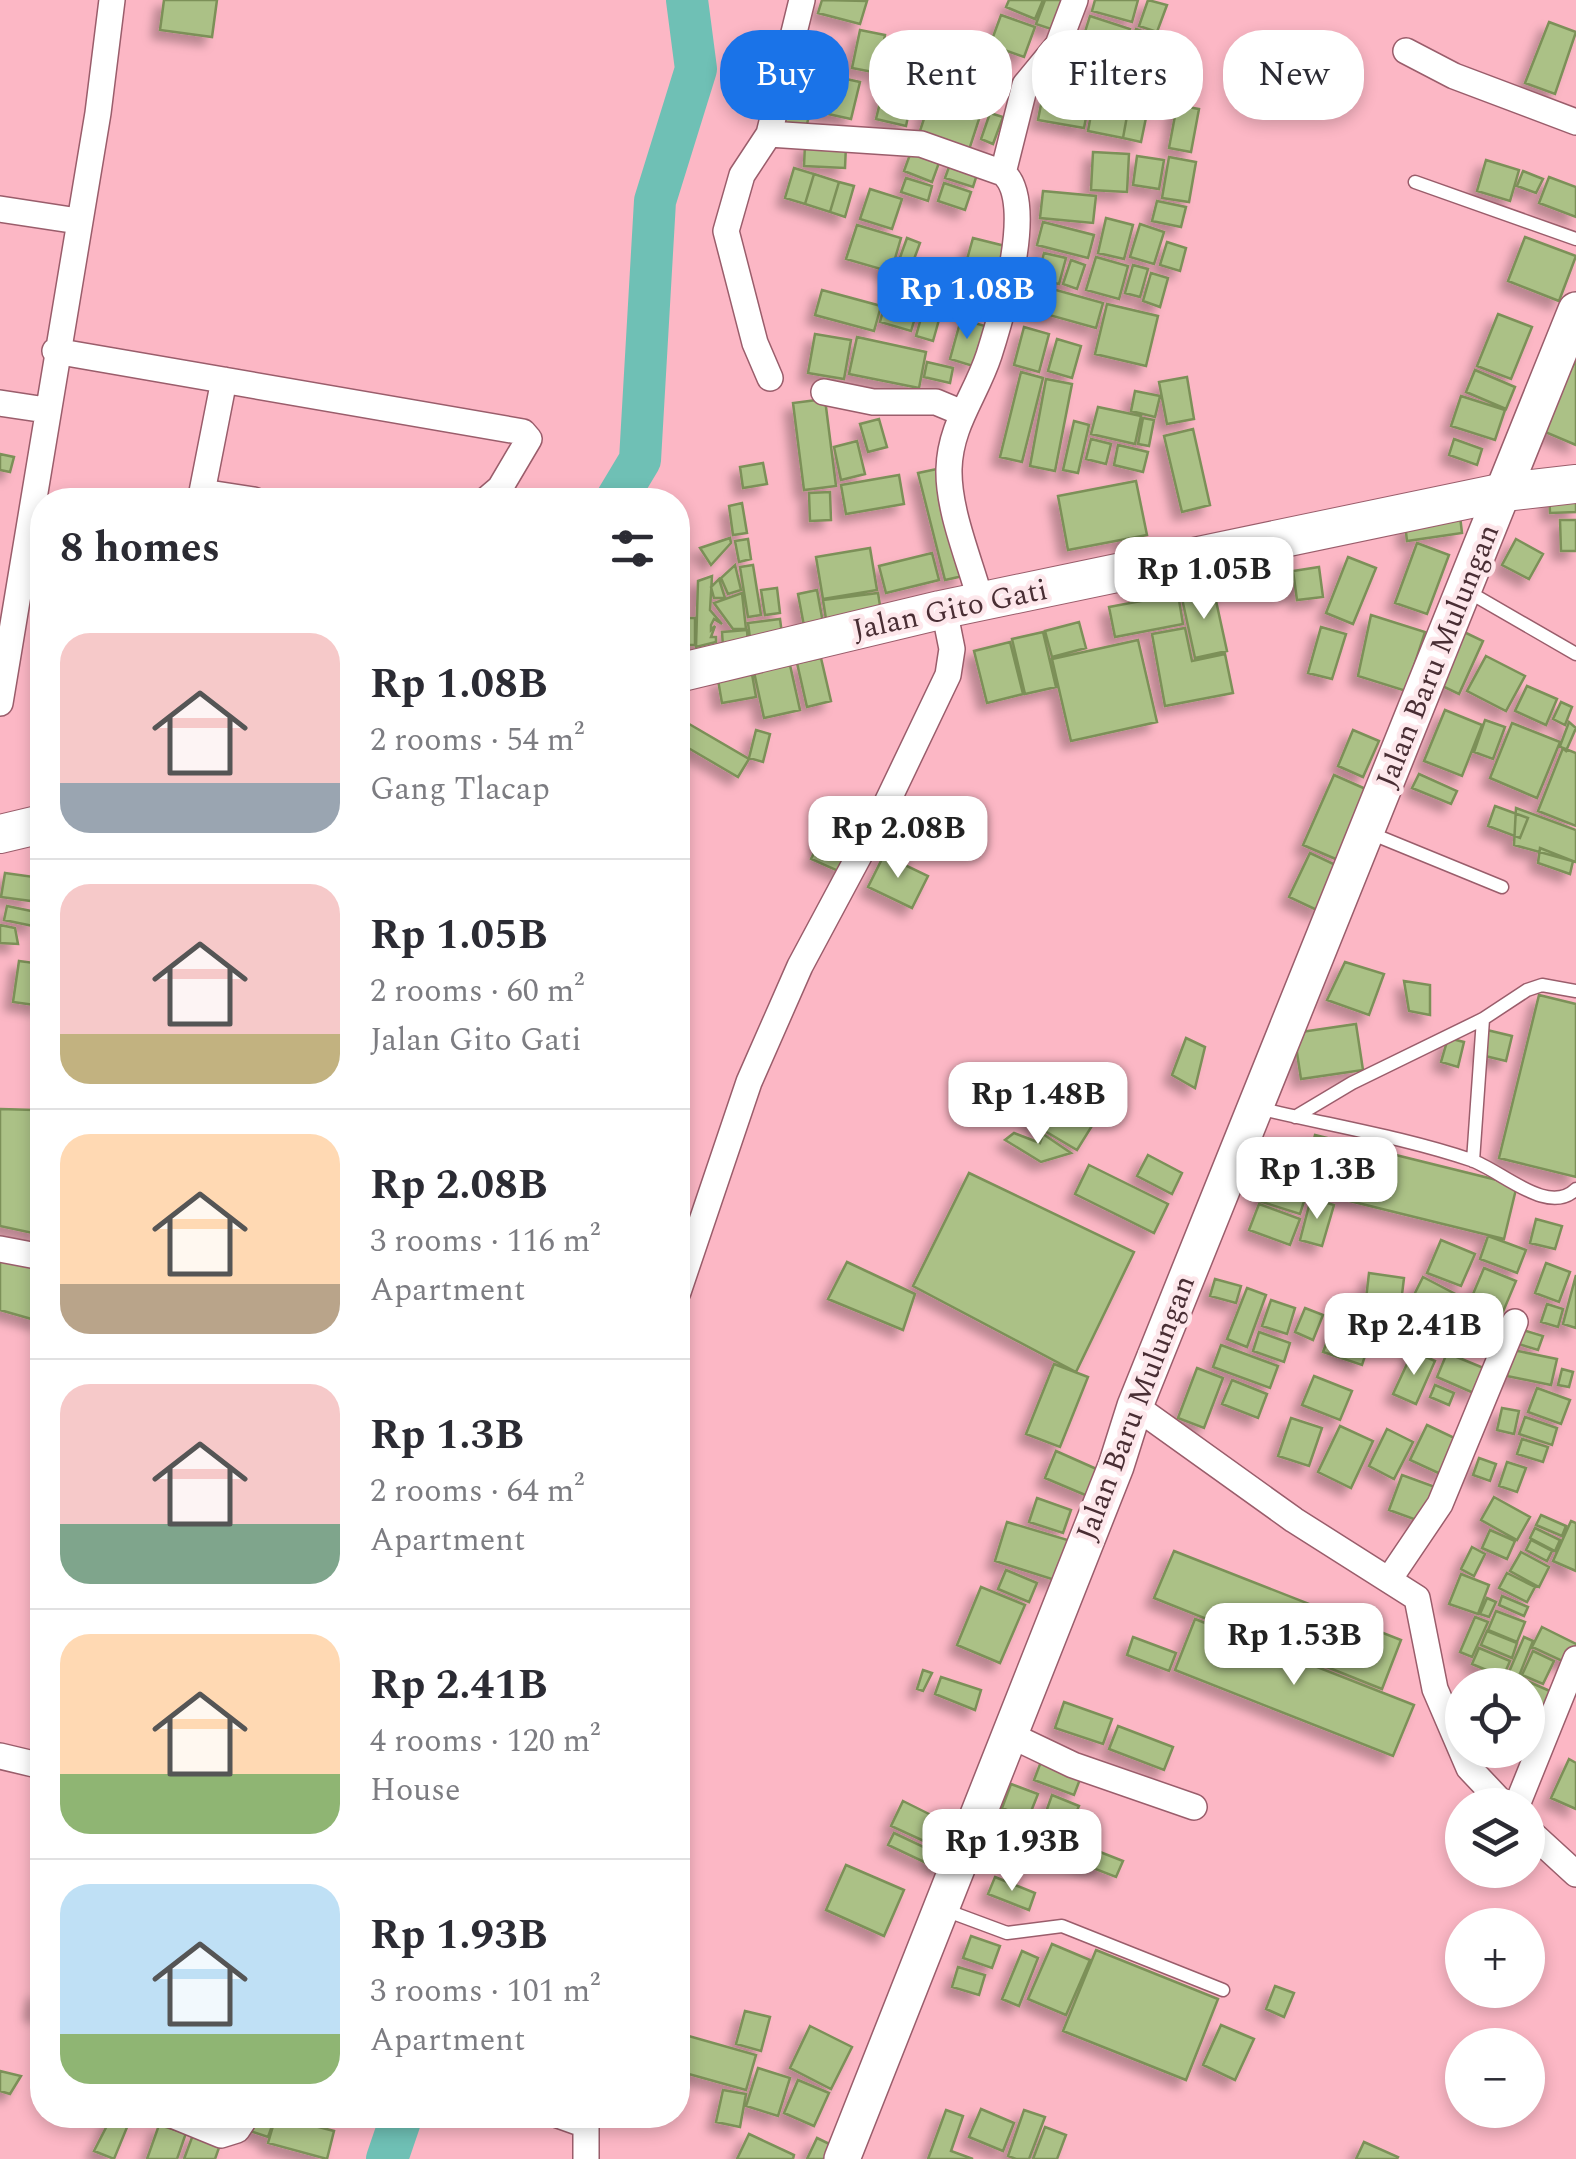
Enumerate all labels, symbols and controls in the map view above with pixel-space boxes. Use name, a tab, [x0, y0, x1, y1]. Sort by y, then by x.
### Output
chip: Buy	[720, 30, 849, 120]
chip: Rent	[869, 30, 1012, 120]
chip: Filters	[1032, 30, 1203, 120]
chip: New	[1223, 30, 1364, 120]
pin: Rp 1.08B	[864, 257, 1070, 342]
text: Rp 1.08B	[899, 265, 1035, 314]
text: 8 homes	[60, 517, 220, 580]
street label: Jalan Baru Mulungan	[1364, 517, 1512, 795]
icon: filters	[605, 521, 660, 576]
pin: Rp 1.05B	[1101, 537, 1307, 622]
text: Rp 1.05B	[1136, 545, 1272, 594]
street label: Jalan Gito Gati	[848, 567, 1052, 653]
text: Rp 1.08B	[370, 653, 547, 716]
icon: home	[140, 673, 260, 793]
text: 2 rooms · 54 m²	[370, 716, 584, 765]
text: Gang Tlacap	[370, 765, 550, 814]
pin: Rp 2.08B	[795, 796, 1001, 881]
text: Rp 2.08B	[830, 804, 966, 853]
text: Rp 1.05B	[370, 904, 547, 967]
icon: home	[140, 924, 260, 1044]
text: 2 rooms · 60 m²	[370, 967, 584, 1016]
text: Jalan Gito Gati	[370, 1016, 581, 1065]
pin: Rp 1.48B	[935, 1062, 1141, 1147]
text: Rp 1.48B	[970, 1070, 1106, 1119]
pin: Rp 1.3B	[1225, 1137, 1409, 1222]
text: Rp 1.3B	[1258, 1145, 1376, 1194]
text: Rp 2.08B	[370, 1154, 547, 1217]
icon: home	[140, 1174, 260, 1294]
text: 3 rooms · 116 m²	[370, 1217, 600, 1266]
text: Apartment	[370, 1266, 525, 1315]
street label: Jalan Baru Mulungan	[1064, 1268, 1208, 1548]
pin: Rp 2.41B	[1311, 1293, 1517, 1378]
text: Rp 2.41B	[1346, 1301, 1482, 1350]
text: Rp 1.3B	[370, 1404, 524, 1467]
icon: home	[140, 1424, 260, 1544]
text: 2 rooms · 64 m²	[370, 1467, 584, 1516]
text: Apartment	[370, 1516, 525, 1565]
pin: Rp 1.53B	[1191, 1603, 1397, 1688]
text: Rp 1.53B	[1226, 1611, 1362, 1660]
text: Rp 2.41B	[370, 1654, 547, 1717]
map controls	[1445, 1668, 1545, 2128]
button: locate	[1445, 1668, 1545, 1768]
icon: home	[140, 1674, 260, 1794]
text: 4 rooms · 120 m²	[370, 1717, 600, 1766]
text: House	[370, 1766, 460, 1815]
button: layers	[1445, 1788, 1545, 1888]
pin: Rp 1.93B	[909, 1809, 1115, 1894]
text: Rp 1.93B	[944, 1817, 1080, 1866]
text: Rp 1.93B	[370, 1904, 547, 1967]
button: +	[1445, 1908, 1545, 2008]
icon: home	[140, 1924, 260, 2044]
text: 3 rooms · 101 m²	[370, 1967, 600, 2016]
text: Apartment	[370, 2016, 525, 2065]
button: −	[1445, 2028, 1545, 2128]

